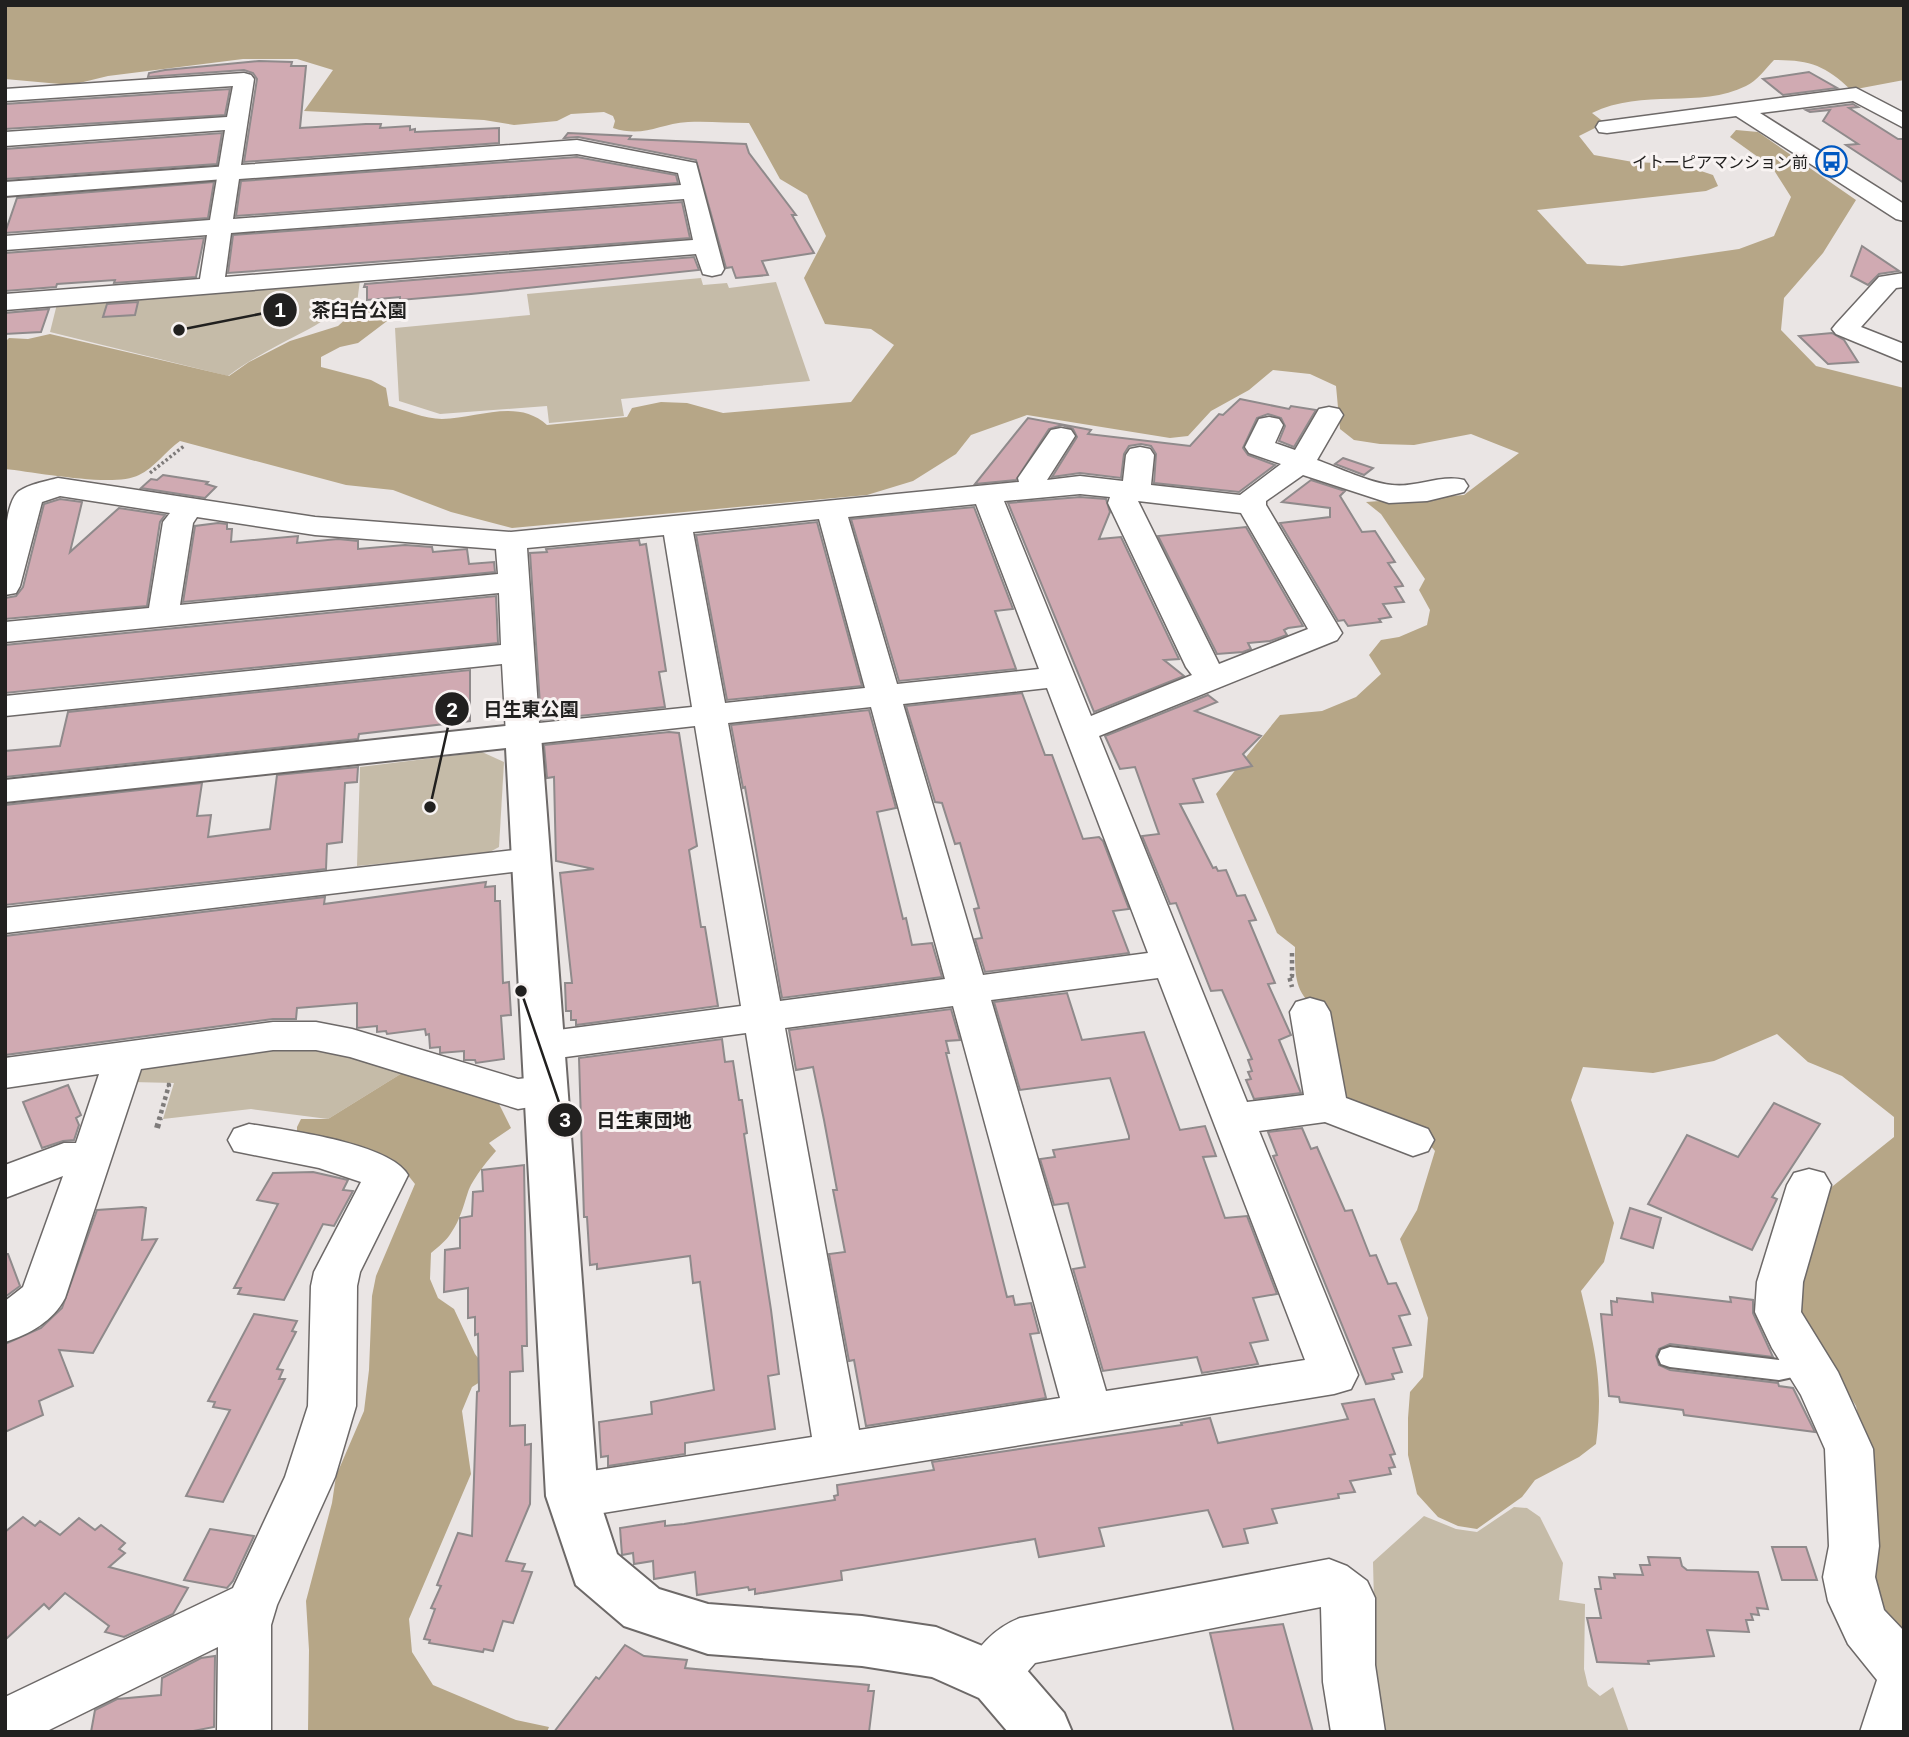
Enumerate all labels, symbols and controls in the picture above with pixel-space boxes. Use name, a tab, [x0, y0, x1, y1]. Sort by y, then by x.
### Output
bus stop icon: イトーピアマンション前	[1814, 145, 1848, 179]
place label: イトーピアマンション前	[1632, 154, 1808, 171]
callout: 茶臼台公園	[263, 290, 421, 330]
text: 1	[274, 298, 286, 321]
text: 茶臼台公園	[311, 300, 407, 321]
callout: 日生東公園	[434, 689, 592, 729]
text: 2	[446, 698, 458, 721]
text: 日生東公園	[483, 699, 579, 720]
callout: 日生東団地	[548, 1100, 706, 1140]
text: 3	[559, 1108, 571, 1131]
text: 日生東団地	[596, 1110, 692, 1131]

